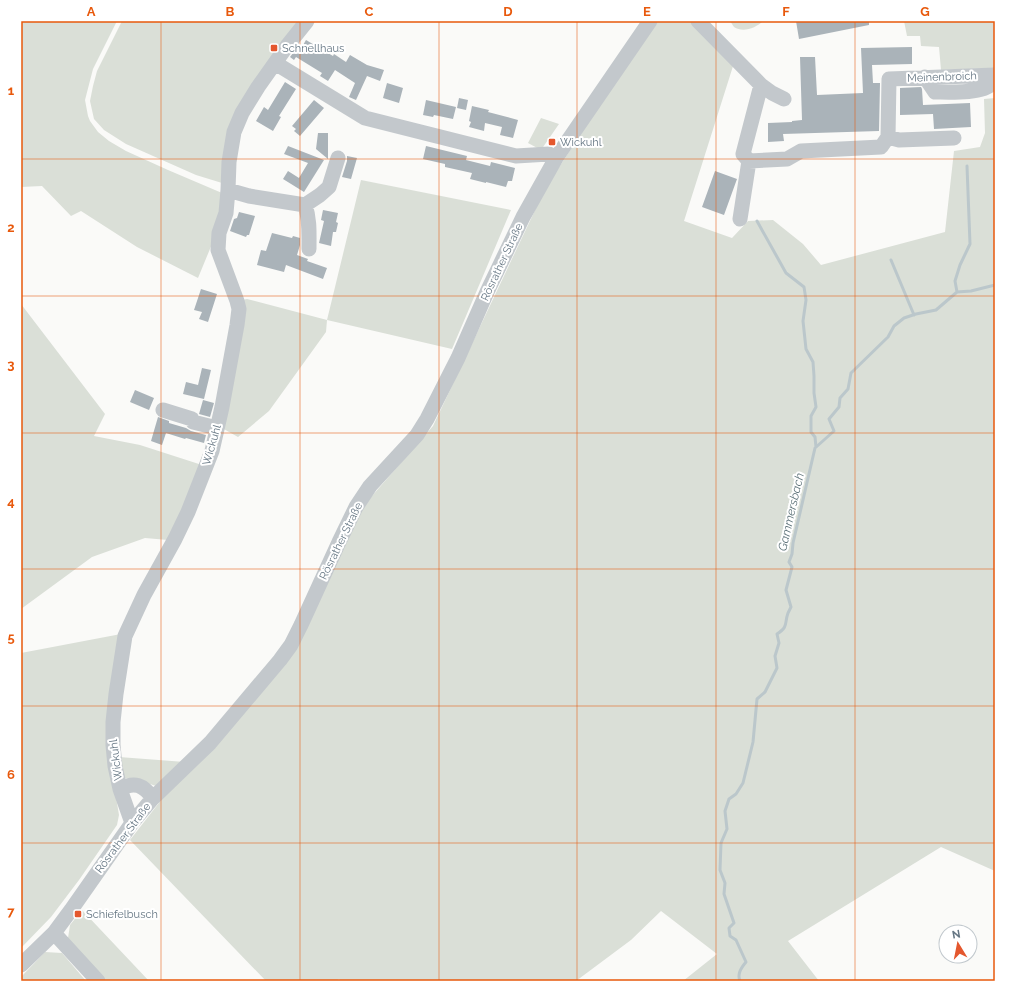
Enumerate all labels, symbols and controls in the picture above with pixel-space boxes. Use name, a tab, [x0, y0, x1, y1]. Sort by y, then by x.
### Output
text: A	[87, 4, 96, 19]
text: B	[226, 4, 235, 19]
text: C	[365, 4, 374, 19]
text: D	[503, 4, 513, 19]
text: E	[643, 4, 651, 19]
text: F	[782, 4, 790, 19]
text: G	[920, 4, 930, 19]
place label: Schnellhaus	[282, 42, 344, 55]
marker: Schnellhaus	[269, 43, 279, 53]
street label: Meinenbroich	[907, 69, 977, 85]
text: 1	[8, 83, 15, 98]
place label: Wickuhl	[560, 136, 602, 149]
marker: Wickuhl	[547, 137, 557, 147]
text: 2	[7, 220, 15, 235]
street label: Rösrather Straße	[478, 221, 526, 303]
text: 3	[7, 357, 15, 372]
street label: Wickuhl	[200, 423, 224, 467]
water label: Gammersbach	[775, 471, 807, 553]
text: 4	[7, 494, 15, 509]
street label: Rösrather Straße	[317, 500, 366, 582]
text: 5	[7, 630, 15, 645]
street label: Wickuhl	[107, 739, 125, 781]
text: 6	[7, 767, 15, 782]
street label: Rösrather Straße	[92, 800, 154, 876]
text: 7	[7, 904, 15, 919]
place label: Schiefelbusch	[86, 908, 158, 921]
marker: Schiefelbusch	[73, 909, 83, 919]
north arrow	[938, 924, 978, 964]
text: N	[951, 928, 962, 942]

